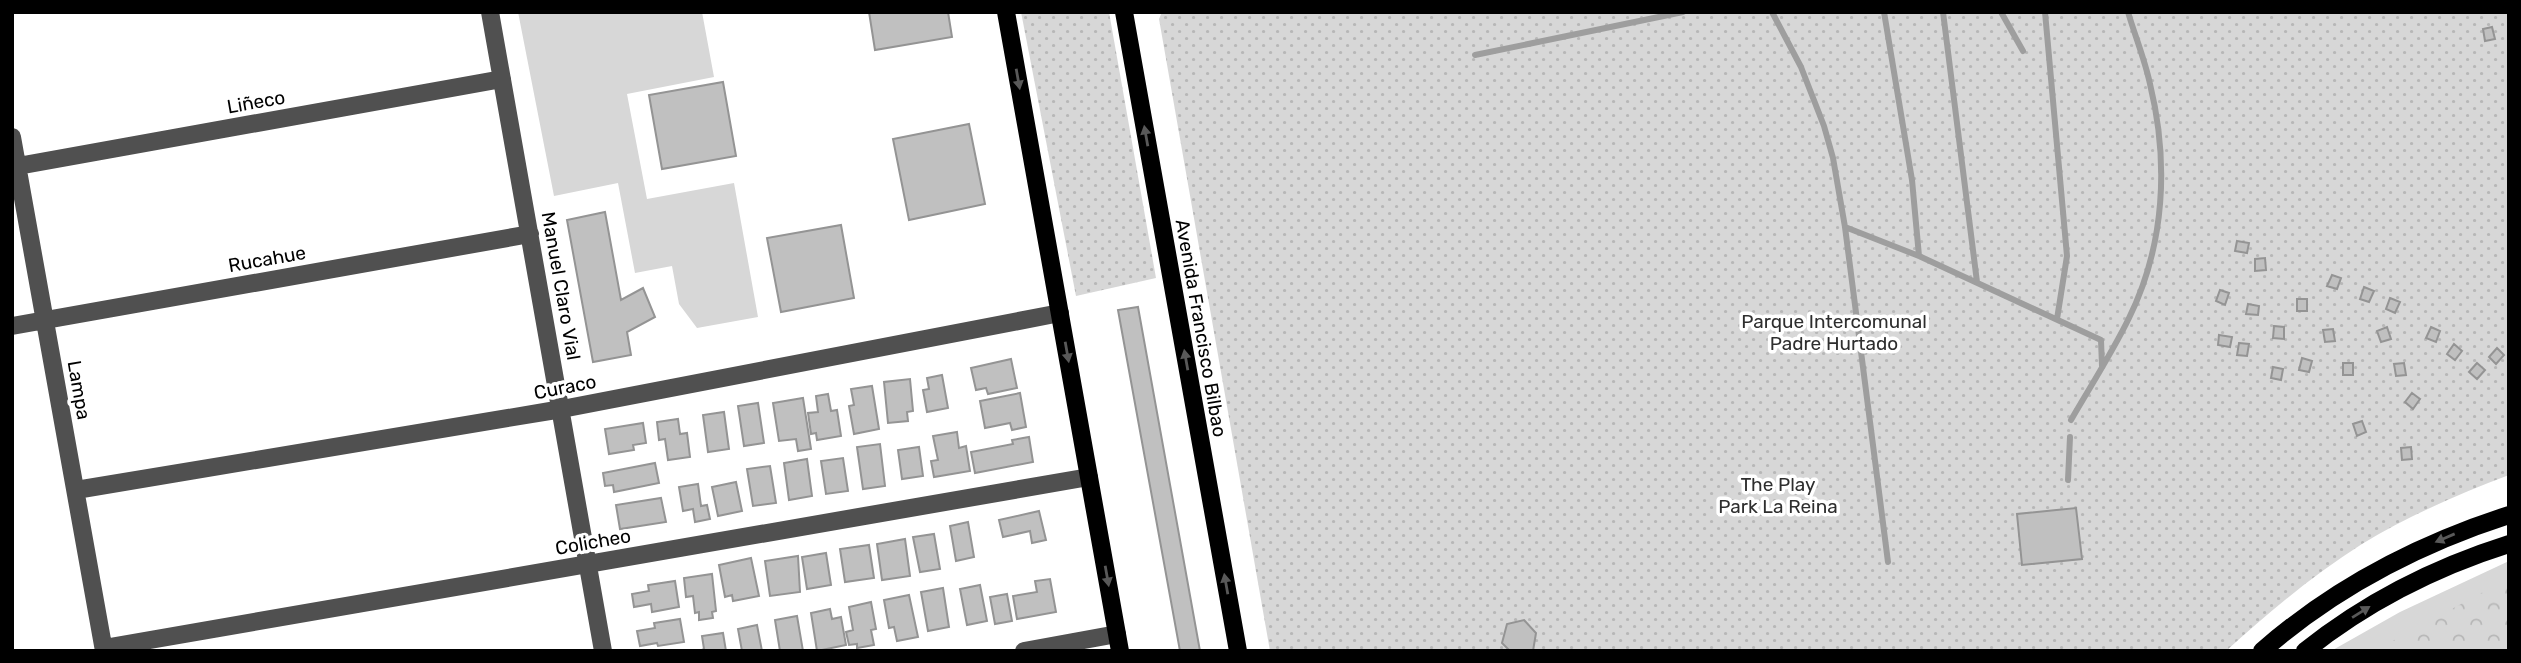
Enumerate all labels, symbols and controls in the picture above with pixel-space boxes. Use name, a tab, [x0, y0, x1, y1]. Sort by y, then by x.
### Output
one-way arrow	[1013, 68, 1024, 90]
street label: Liñeco	[225, 86, 287, 118]
one-way arrow	[1140, 125, 1151, 147]
street label: Manuel Claro Vial	[537, 210, 585, 362]
street label: Avenida Francisco Bilbao	[1171, 217, 1231, 439]
street label: Rucahue	[226, 241, 308, 277]
park label: Parque Intercomunal Padre Hurtado	[1741, 310, 1927, 355]
one-way arrow	[1062, 341, 1073, 363]
one-way arrow	[1180, 349, 1191, 371]
street label: Lampa	[62, 359, 96, 421]
street label: Curaco	[532, 370, 598, 404]
park label: The Play Park La Reina	[1718, 473, 1838, 518]
street label: Colicheo	[553, 524, 633, 560]
one-way arrow	[2434, 533, 2455, 544]
one-way arrow	[1101, 565, 1112, 587]
one-way arrow	[1220, 572, 1231, 594]
one-way arrow	[2352, 605, 2371, 618]

